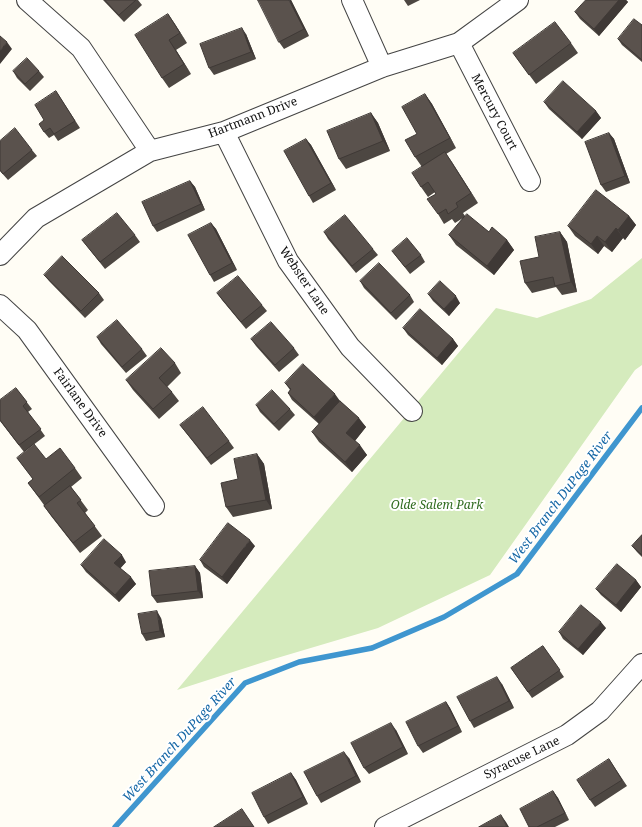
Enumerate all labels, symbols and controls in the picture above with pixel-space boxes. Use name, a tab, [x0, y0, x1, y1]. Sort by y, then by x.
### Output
street label: Mercury Court	[468, 71, 520, 153]
street label: Hartmann Drive	[206, 94, 300, 142]
street label: Webster Lane	[276, 244, 332, 318]
street label: Fairlane Drive	[50, 366, 110, 440]
water label: West Branch DuPage River	[506, 428, 616, 568]
park label: Olde Salem Park	[391, 499, 483, 513]
water label: West Branch DuPage River	[120, 674, 240, 806]
street label: Syracuse Lane	[482, 734, 562, 782]

